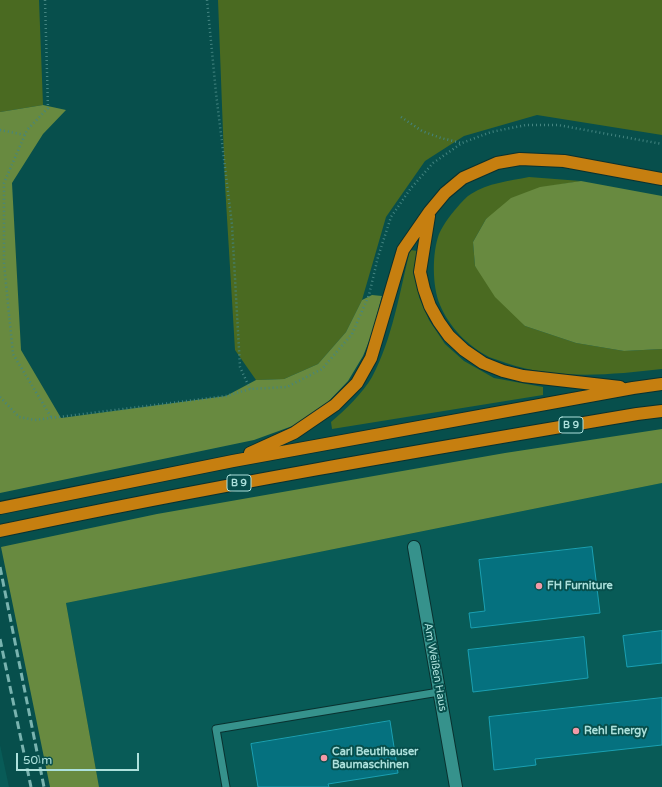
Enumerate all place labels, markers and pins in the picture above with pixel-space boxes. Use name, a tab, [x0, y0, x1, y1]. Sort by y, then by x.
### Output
place label: FH Furniture	[547, 579, 613, 593]
marker: FH Furniture	[534, 581, 544, 591]
place label: Rehl Energy	[584, 724, 647, 738]
marker: Rehl Energy	[571, 726, 581, 736]
place label: Carl Beutlhauser Baumaschinen	[332, 745, 418, 771]
marker: Carl Beutlhauser Baumaschinen	[319, 753, 329, 763]

